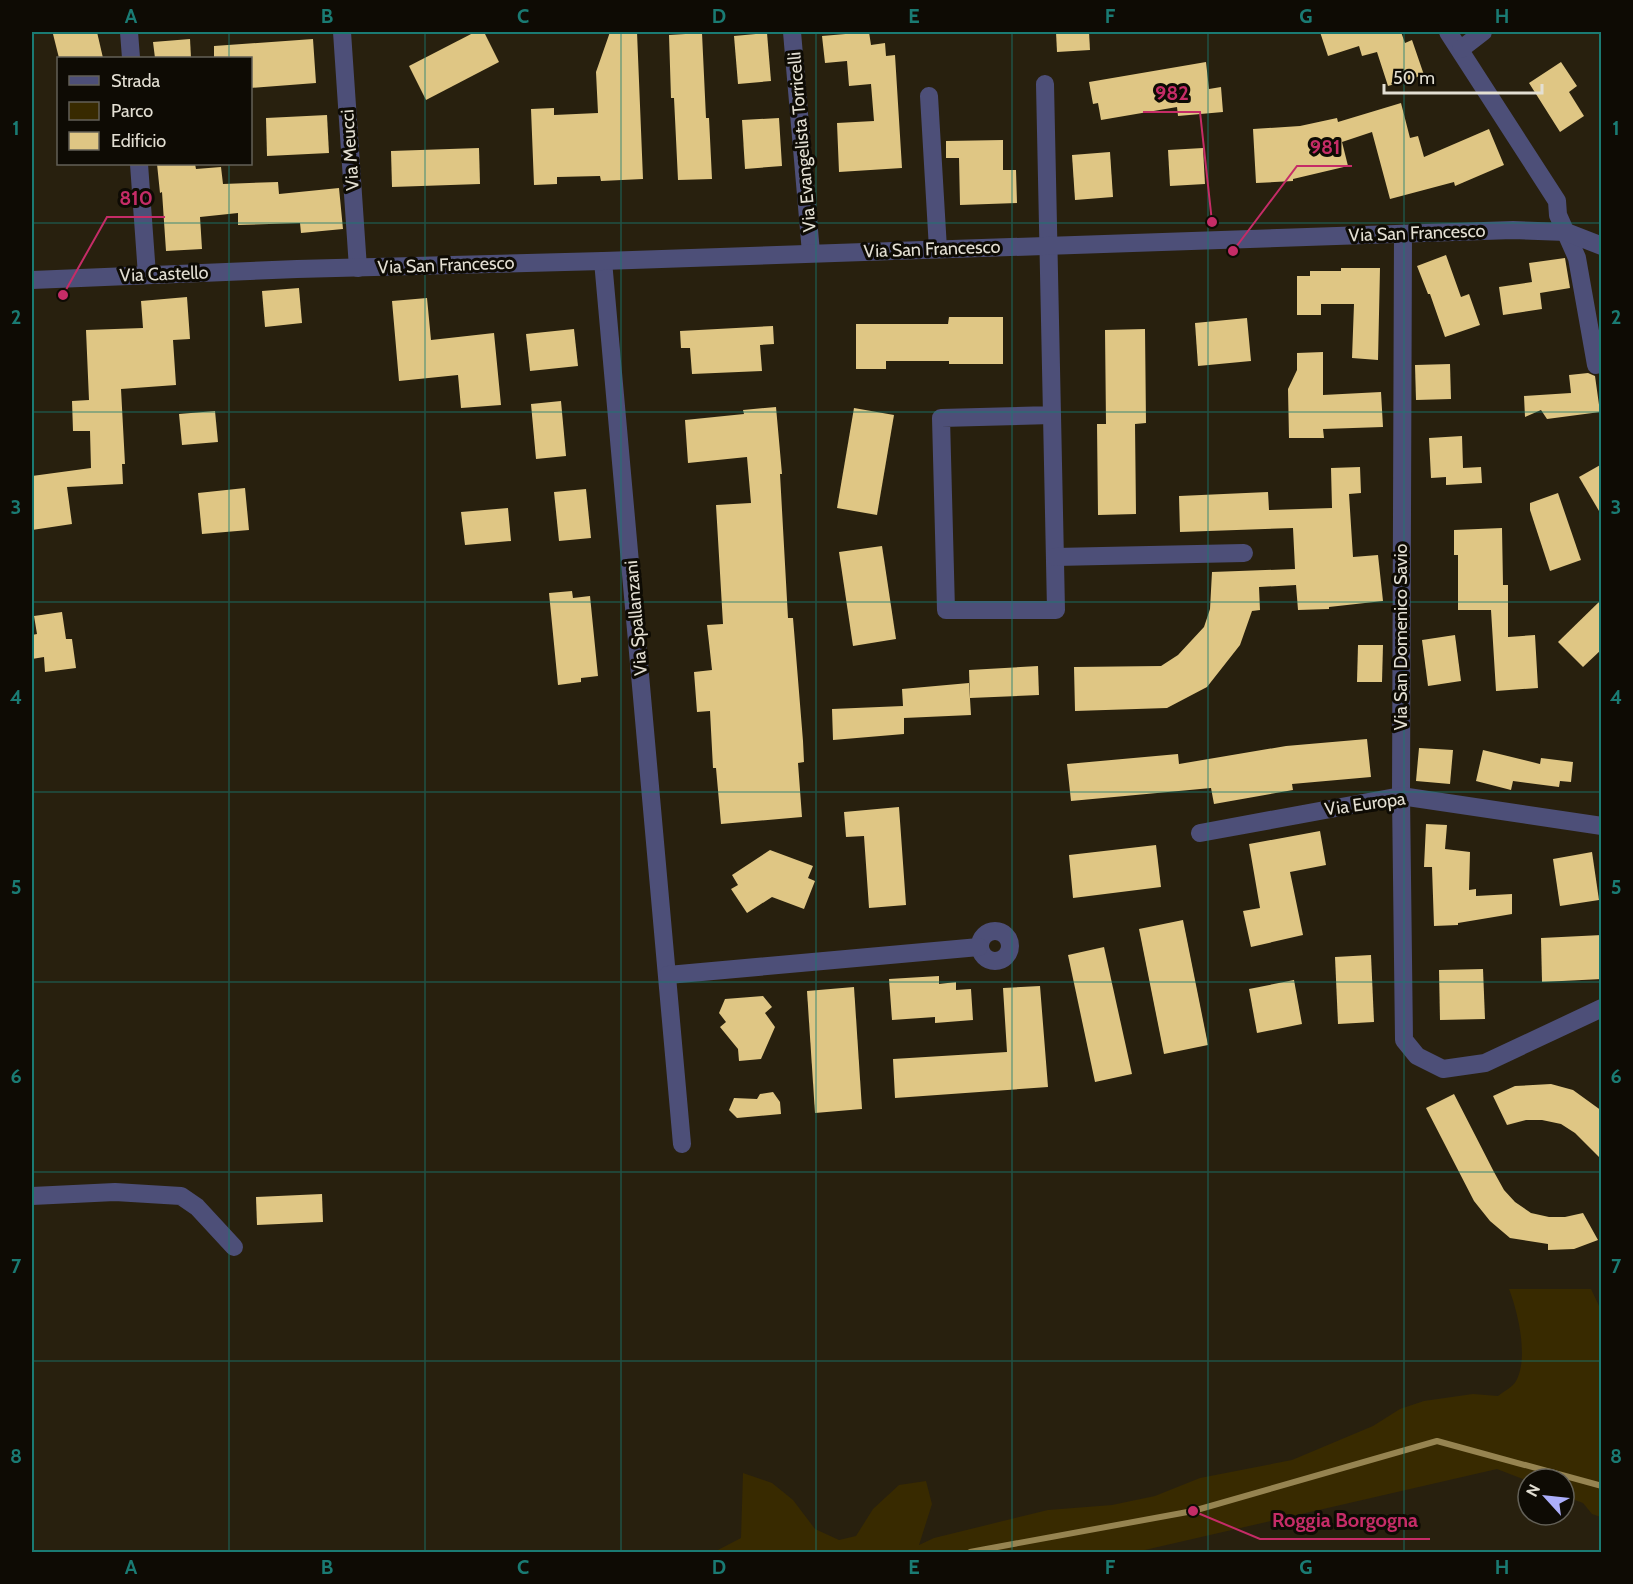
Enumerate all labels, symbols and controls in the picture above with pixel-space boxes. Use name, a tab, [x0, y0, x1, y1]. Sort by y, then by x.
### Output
text: A	[125, 4, 138, 28]
text: B	[321, 4, 333, 28]
text: C	[517, 4, 529, 28]
text: D	[712, 4, 726, 28]
text: E	[908, 4, 920, 28]
text: F	[1105, 4, 1116, 28]
text: G	[1299, 4, 1313, 28]
text: H	[1495, 4, 1509, 28]
street label: Via Evangelista Torricelli	[783, 51, 821, 233]
legend	[57, 57, 252, 165]
scale bar	[1384, 57, 1542, 95]
text: 50 m	[1393, 67, 1435, 89]
text: Strada	[111, 70, 161, 92]
callout: 982	[1143, 74, 1200, 112]
text: 982	[1155, 81, 1189, 105]
text: Parco	[111, 100, 153, 122]
street label: Via Meucci	[336, 109, 364, 191]
text: 1	[12, 116, 20, 140]
text: 1	[1612, 116, 1620, 140]
callout: 981	[1297, 128, 1352, 166]
text: Edificio	[111, 130, 166, 152]
text: 981	[1310, 135, 1340, 159]
callout: 810	[107, 179, 165, 217]
text: 810	[119, 186, 153, 210]
street label: Via San Francesco	[1348, 220, 1486, 246]
street label: Via San Francesco	[863, 236, 1001, 262]
street label: Via San Francesco	[377, 252, 515, 278]
street label: Via Castello	[119, 261, 209, 287]
text: 2	[11, 305, 21, 329]
text: 2	[1611, 305, 1621, 329]
text: 3	[11, 495, 21, 519]
text: 3	[1611, 495, 1621, 519]
street label: Via San Domenico Savio	[1390, 544, 1412, 730]
street label: Via Spallanzani	[620, 559, 652, 677]
text: 4	[10, 685, 22, 709]
text: 4	[1610, 685, 1622, 709]
street label: Via Europa	[1323, 787, 1407, 821]
text: 5	[11, 875, 21, 899]
text: 5	[1611, 875, 1621, 899]
text: 6	[10, 1064, 22, 1088]
text: 6	[1610, 1064, 1622, 1088]
text: 7	[11, 1254, 22, 1278]
text: 7	[1611, 1254, 1622, 1278]
text: 8	[10, 1444, 22, 1468]
text: 8	[1610, 1444, 1622, 1468]
north arrow	[1516, 1467, 1576, 1527]
text: N	[1522, 1481, 1544, 1500]
callout: Roggia Borgogna	[1260, 1501, 1430, 1539]
text: Roggia Borgogna	[1272, 1508, 1418, 1532]
text: A	[125, 1555, 138, 1579]
text: B	[321, 1555, 333, 1579]
text: C	[517, 1555, 529, 1579]
text: D	[712, 1555, 726, 1579]
text: E	[908, 1555, 920, 1579]
text: F	[1105, 1555, 1116, 1579]
text: G	[1299, 1555, 1313, 1579]
text: H	[1495, 1555, 1509, 1579]

